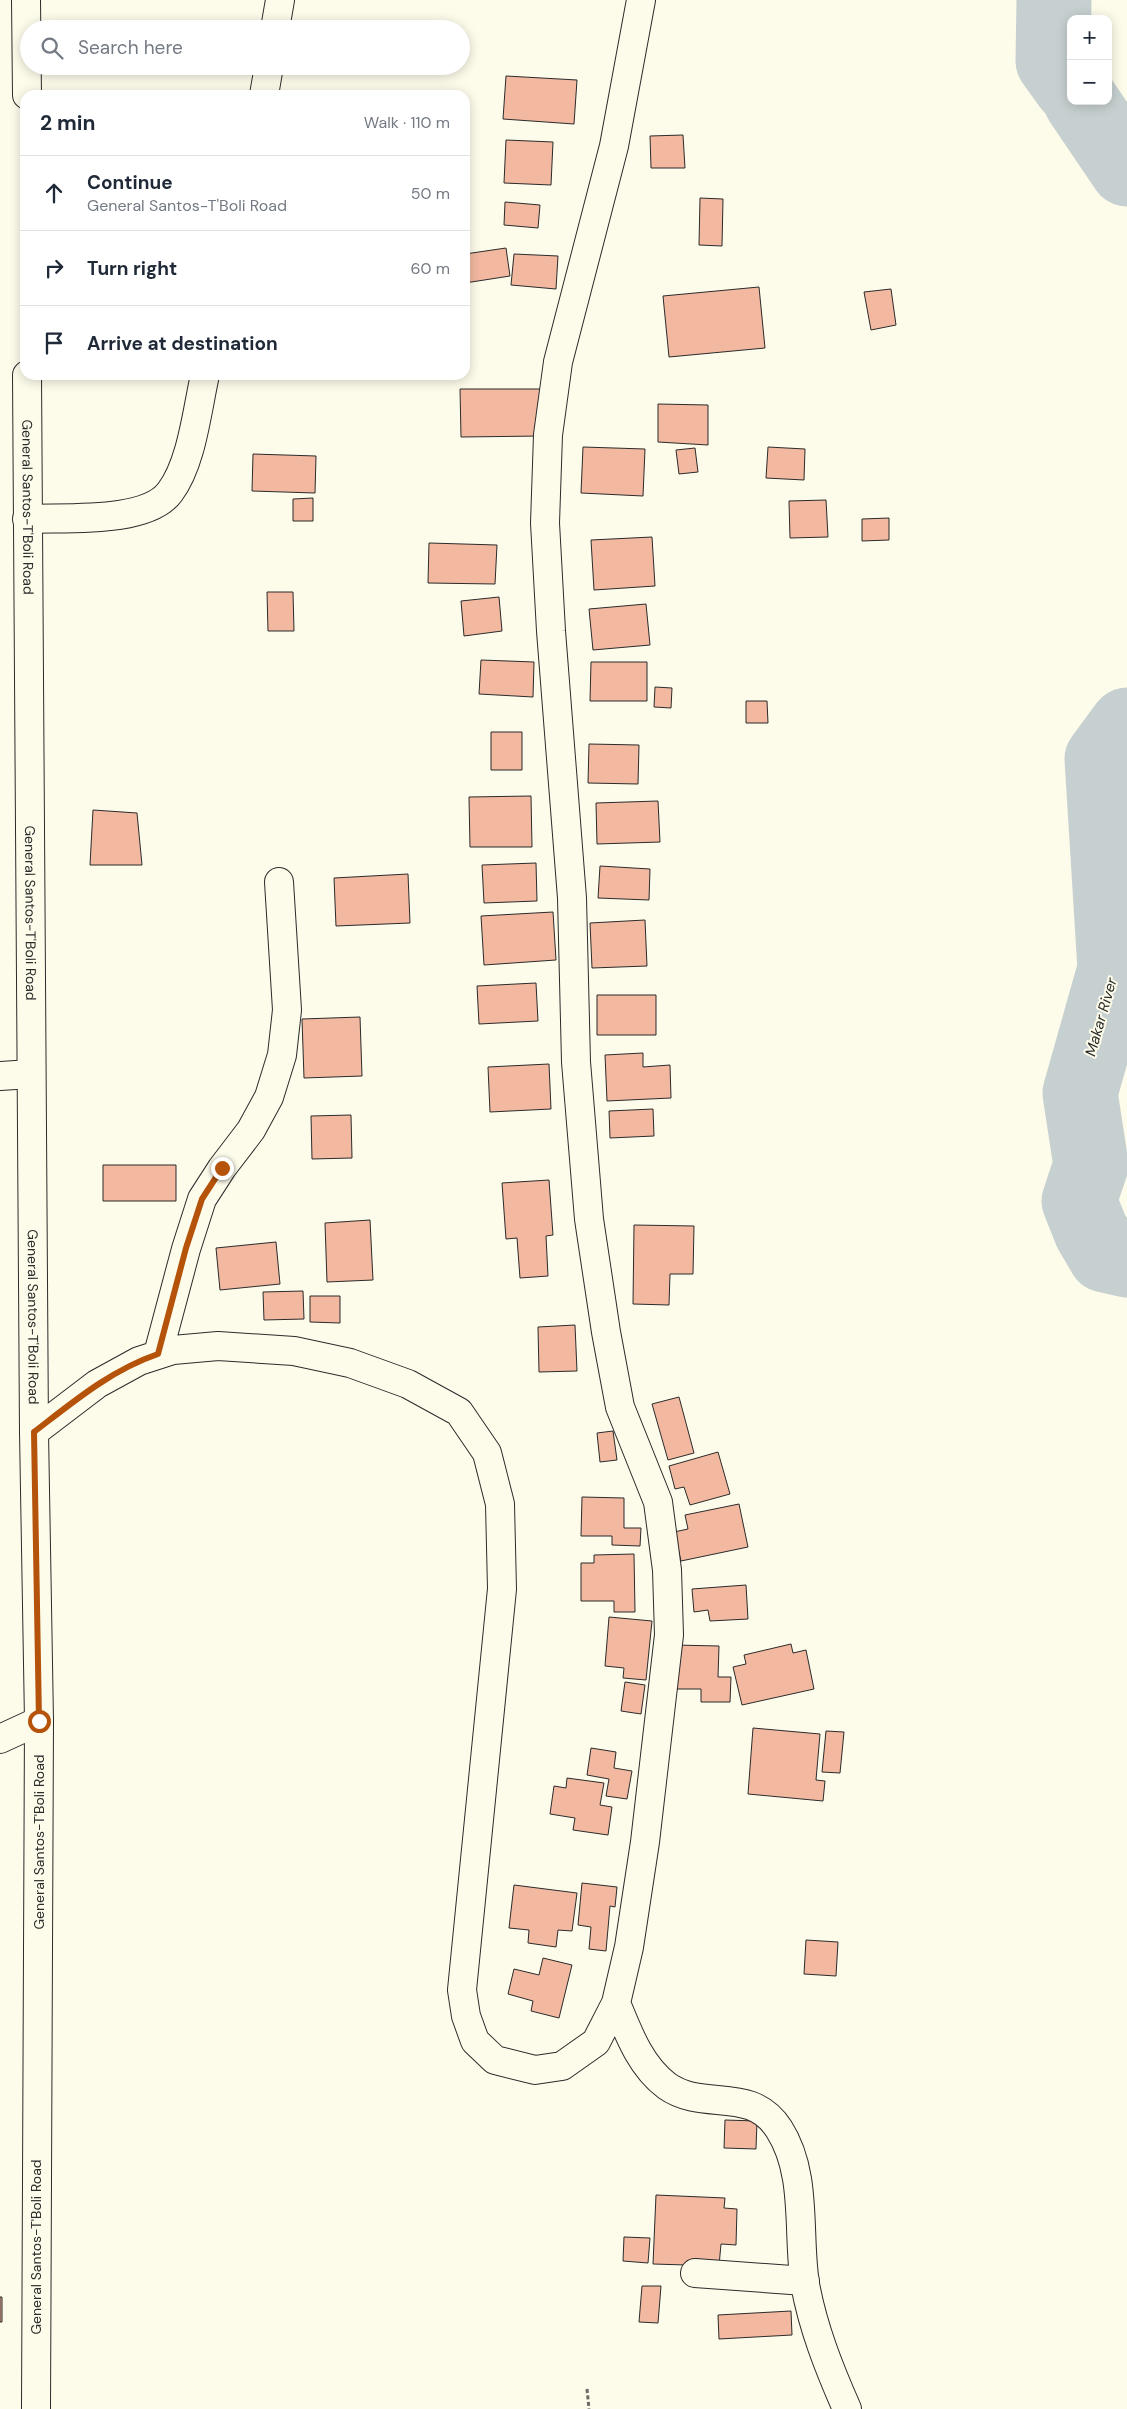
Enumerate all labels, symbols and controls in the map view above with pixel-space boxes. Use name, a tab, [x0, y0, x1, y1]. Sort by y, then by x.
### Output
map controls	[1067, 15, 1112, 105]
button: +	[1067, 15, 1112, 60]
search box	[20, 20, 470, 75]
icon: search	[38, 34, 66, 62]
text: Search here	[78, 35, 183, 60]
button: −	[1067, 60, 1112, 105]
text: 2 min	[40, 109, 96, 137]
text: Walk · 110 m	[364, 112, 450, 133]
text: Continue	[87, 170, 173, 195]
icon: ahead	[40, 179, 68, 207]
text: 50 m	[411, 183, 450, 204]
text: General Santos-T'Boli Road	[87, 195, 287, 216]
icon: right	[40, 254, 68, 282]
text: Turn right	[87, 256, 177, 281]
text: 60 m	[410, 258, 450, 279]
icon: arrive	[40, 329, 68, 357]
text: Arrive at destination	[87, 331, 278, 356]
street label: General Santos-T'Boli Road	[18, 419, 37, 595]
street label: General Santos-T'Boli Road	[21, 825, 40, 1001]
water label: Makar River	[1080, 975, 1122, 1059]
route end	[211, 1157, 234, 1180]
street label: General Santos-T'Boli Road	[24, 1229, 43, 1405]
route start	[28, 1710, 51, 1733]
street label: General Santos-T'Boli Road	[30, 1754, 48, 1930]
street label: General Santos-T'Boli Road	[27, 2159, 45, 2335]

